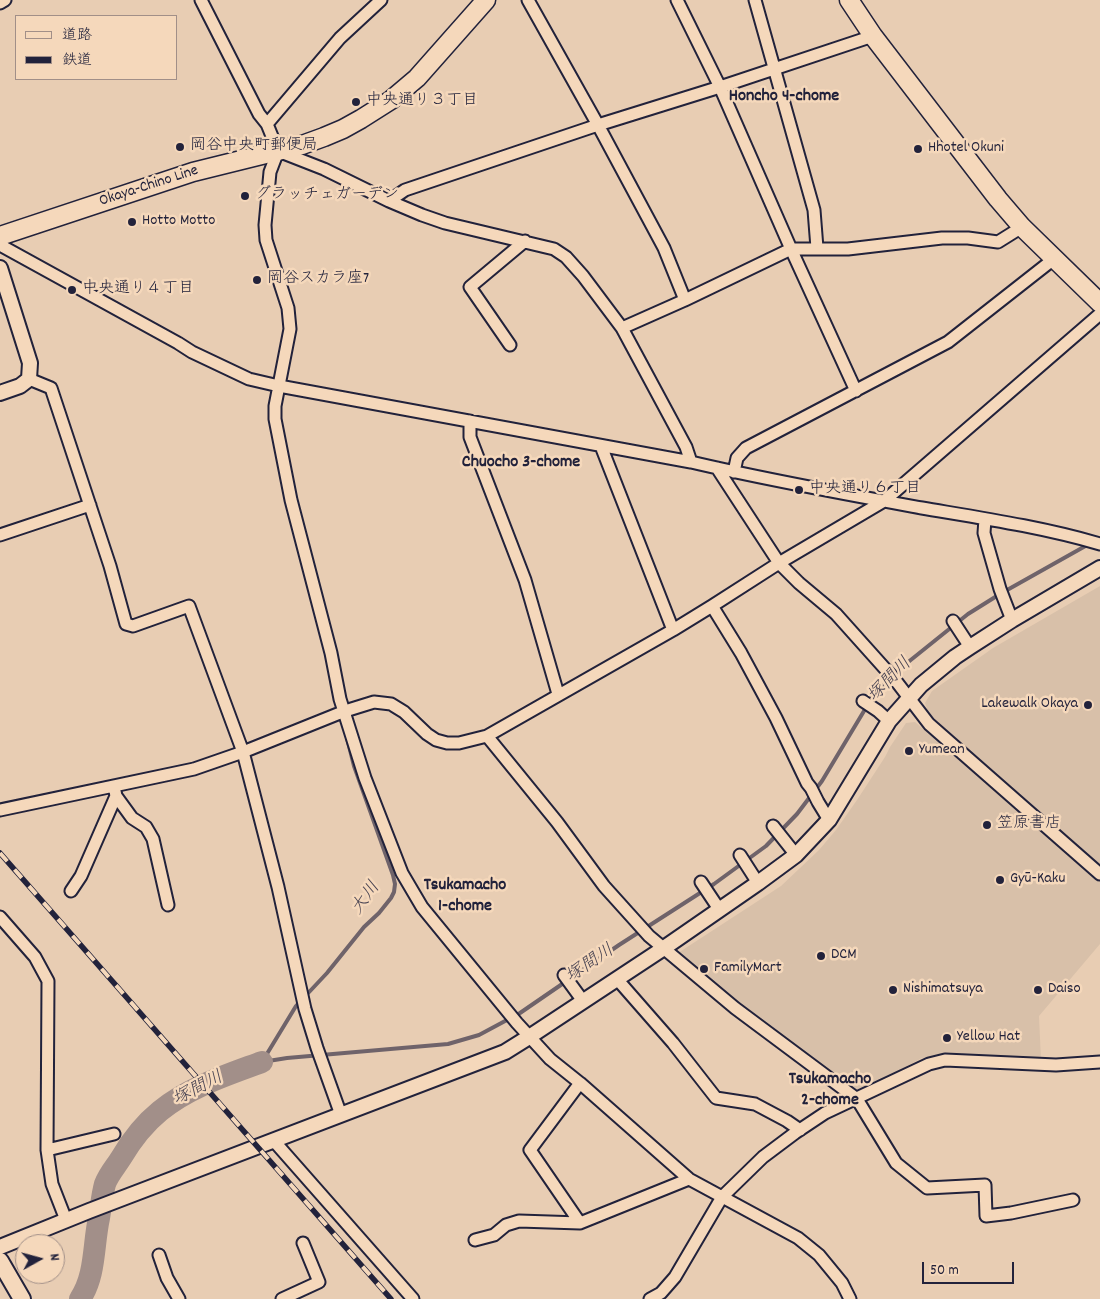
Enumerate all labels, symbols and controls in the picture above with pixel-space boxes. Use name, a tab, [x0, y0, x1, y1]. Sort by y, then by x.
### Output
legend	[15, 15, 178, 80]
text: 道路	[62, 25, 92, 47]
text: 鉄道	[62, 50, 92, 72]
district label: Honcho 4-chome	[729, 87, 839, 109]
place label: 中央通り３丁目	[366, 92, 478, 112]
marker: 中央通り３丁目	[350, 96, 362, 108]
place label: 岡谷中央町郵便局	[190, 137, 318, 157]
place label: Hhotel Okuni	[928, 139, 1004, 159]
marker: 岡谷中央町郵便局	[174, 141, 186, 153]
marker: Hhotel Okuni	[912, 143, 924, 155]
street label: Okaya-Chino Line	[97, 162, 201, 212]
place label: グラッチェガーデン	[255, 186, 399, 206]
marker: グラッチェガーデン	[239, 190, 251, 202]
place label: Hotto Motto	[142, 212, 215, 232]
marker: Hotto Motto	[126, 216, 138, 228]
place label: 岡谷スカラ座7	[267, 270, 369, 290]
marker: 岡谷スカラ座7	[251, 274, 263, 286]
place label: 中央通り４丁目	[82, 280, 194, 300]
marker: 中央通り４丁目	[66, 284, 78, 296]
district label: Chuocho 3-chome	[462, 453, 580, 475]
place label: 中央通り６丁目	[809, 480, 921, 500]
marker: 中央通り６丁目	[793, 484, 805, 496]
water label: 塚間川	[864, 654, 918, 708]
place label: Lakewalk Okaya	[981, 695, 1078, 715]
marker: Lakewalk Okaya	[1082, 699, 1094, 711]
place label: Yumean	[919, 741, 965, 761]
marker: Yumean	[903, 745, 915, 757]
place label: 笠原書店	[997, 815, 1061, 835]
marker: 笠原書店	[981, 819, 993, 831]
place label: Gyū-Kaku	[1010, 870, 1065, 890]
marker: Gyū-Kaku	[994, 874, 1006, 886]
district label: Tsukamacho 1-chome	[424, 876, 506, 919]
water label: 大川	[348, 878, 386, 920]
water label: 塚間川	[563, 941, 619, 989]
place label: DCM	[831, 946, 857, 966]
marker: DCM	[815, 950, 827, 962]
place label: FamilyMart	[714, 959, 782, 979]
marker: FamilyMart	[698, 963, 710, 975]
place label: Nishimatsuya	[903, 980, 983, 1000]
place label: Daiso	[1048, 980, 1081, 1000]
marker: Nishimatsuya	[887, 984, 899, 996]
marker: Daiso	[1032, 984, 1044, 996]
place label: Yellow Hat	[957, 1028, 1020, 1048]
marker: Yellow Hat	[941, 1032, 953, 1044]
water label: 塚間川	[170, 1068, 228, 1112]
district label: Tsukamacho 2-chome	[789, 1070, 871, 1112]
north arrow	[15, 1234, 65, 1284]
scale bar	[925, 1252, 1018, 1284]
text: N	[44, 1253, 64, 1262]
text: 50 m	[930, 1260, 959, 1282]

